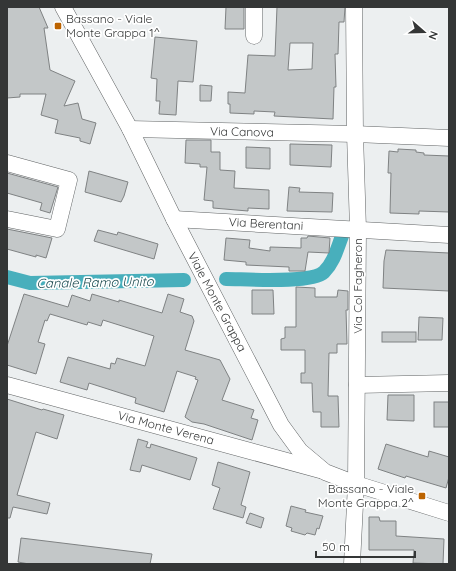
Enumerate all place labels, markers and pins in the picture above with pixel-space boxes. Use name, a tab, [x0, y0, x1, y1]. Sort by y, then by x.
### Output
place label: Bassano - Viale Monte Grappa 1^	[66, 11, 160, 40]
marker: Bassano - Viale Monte Grappa 1^	[53, 21, 63, 31]
place label: Bassano - Viale Monte Grappa 2^	[318, 481, 414, 510]
marker: Bassano - Viale Monte Grappa 2^	[417, 491, 427, 501]

